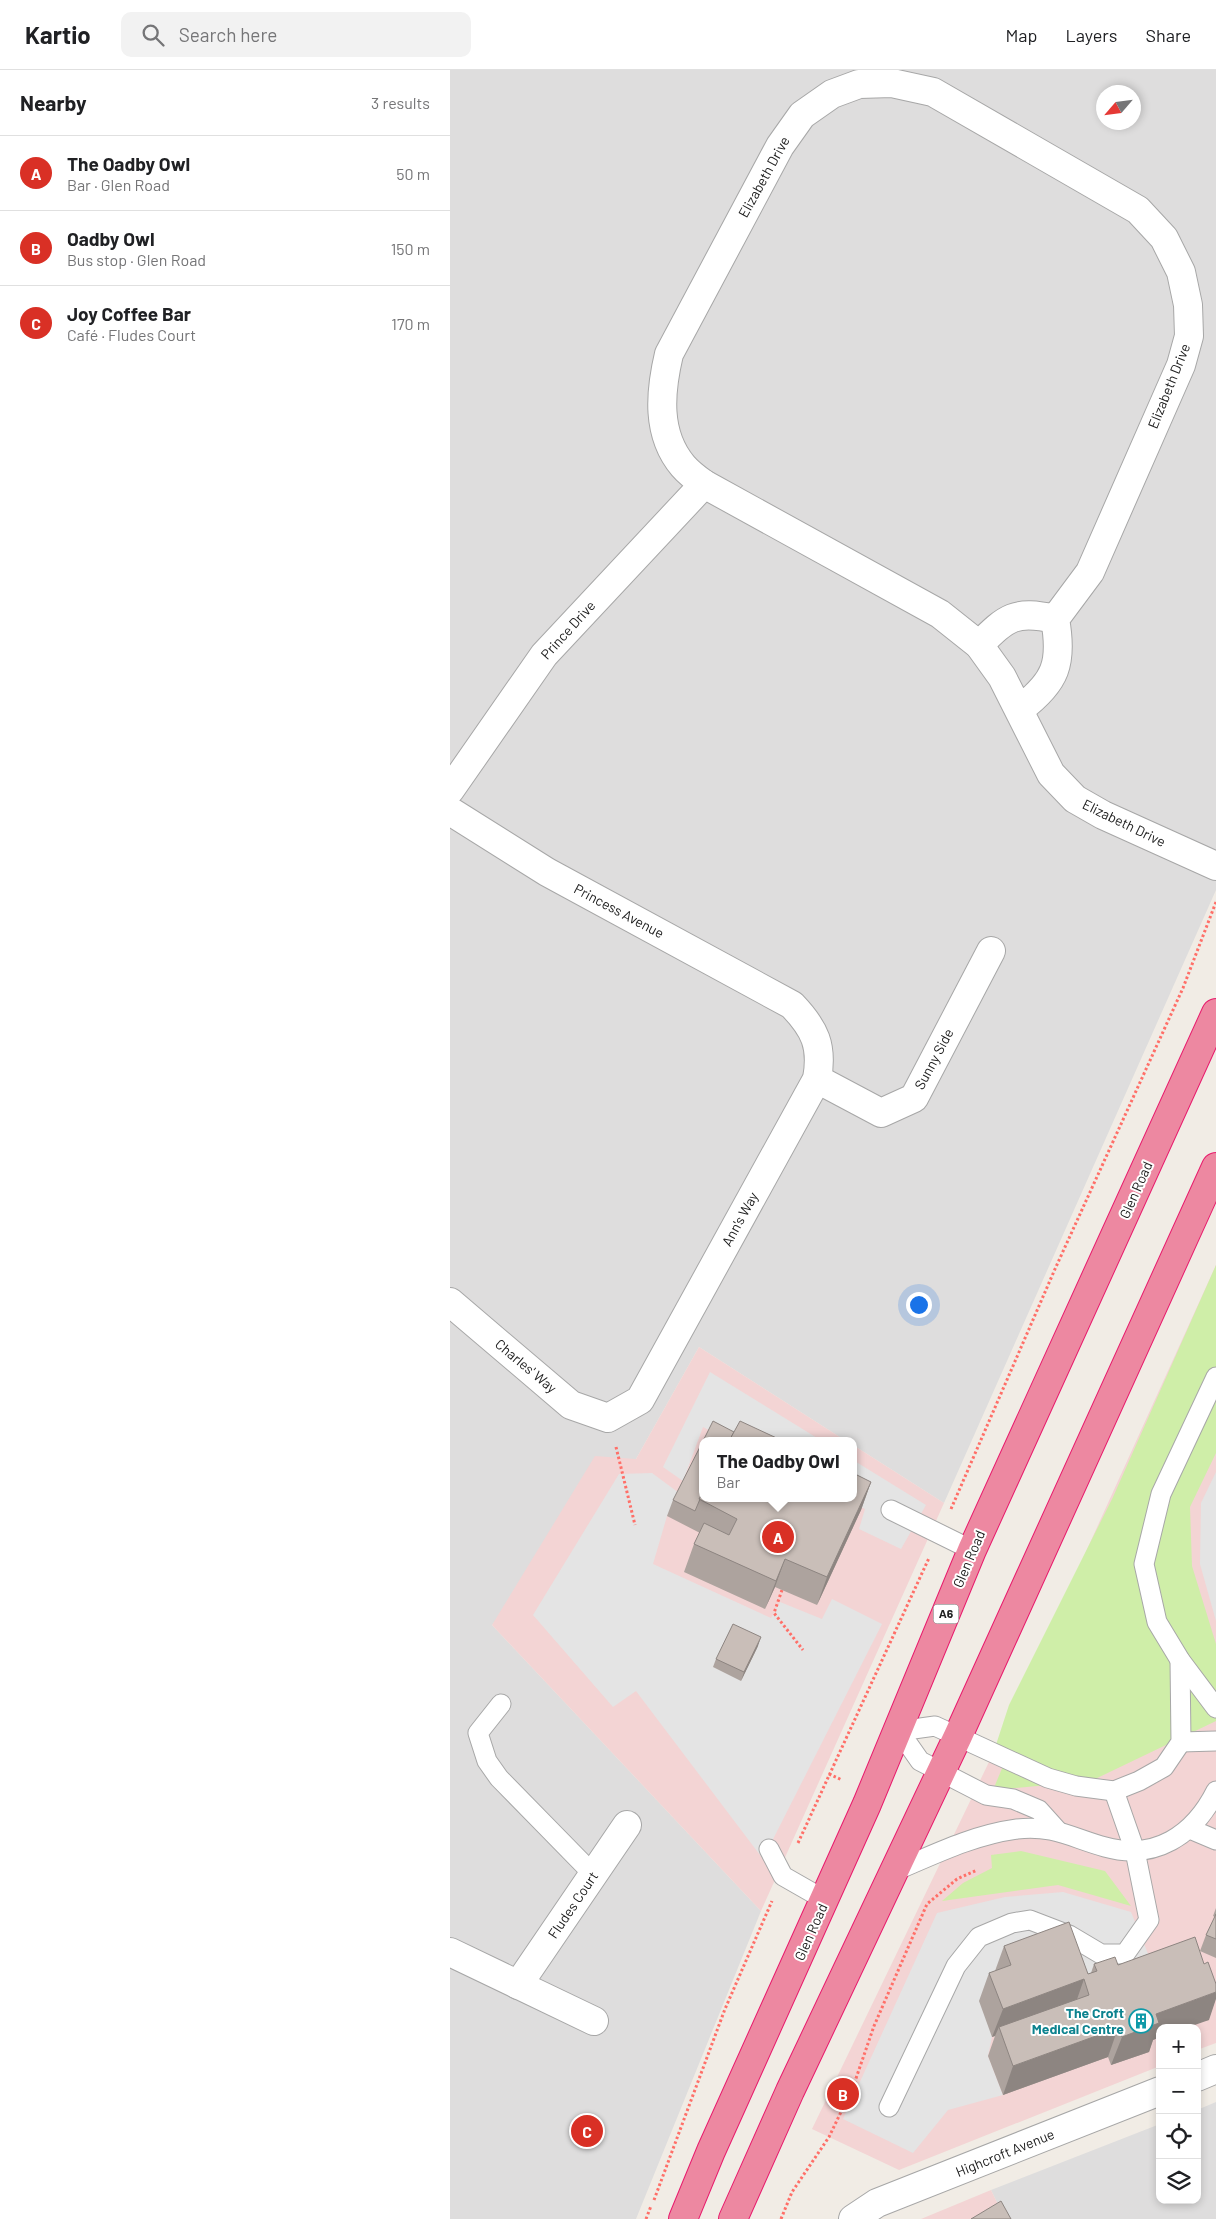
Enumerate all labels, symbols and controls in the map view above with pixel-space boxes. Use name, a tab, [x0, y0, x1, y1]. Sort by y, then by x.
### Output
search box	[121, 12, 471, 57]
text: Kartio	[25, 20, 91, 49]
icon: search	[139, 21, 167, 49]
text: Search here	[179, 23, 277, 46]
text: Map	[1005, 24, 1037, 46]
text: Layers	[1065, 24, 1118, 46]
text: Share	[1146, 24, 1191, 46]
north arrow	[1096, 85, 1141, 130]
text: Nearby	[20, 90, 86, 115]
text: 3 results	[371, 93, 430, 112]
street label: Elizabeth Drive	[734, 133, 793, 220]
text: The Oadby Owl	[67, 152, 190, 175]
text: A	[31, 164, 41, 183]
text: 50 m	[396, 164, 430, 183]
text: Bar · Glen Road	[67, 175, 170, 194]
text: Oadby Owl	[67, 227, 155, 250]
text: B	[31, 239, 41, 258]
text: 150 m	[391, 239, 430, 258]
text: Bus stop · Glen Road	[67, 250, 206, 269]
text: Joy Coffee Bar	[67, 302, 191, 325]
text: C	[31, 314, 41, 333]
text: 170 m	[391, 314, 430, 333]
text: Café · Fludes Court	[67, 325, 196, 344]
street label: Elizabeth Drive	[1144, 341, 1193, 431]
street label: Prince Drive	[537, 597, 598, 663]
street label: Elizabeth Drive	[1080, 795, 1168, 850]
street label: Princess Avenue	[571, 880, 667, 941]
street label: Sunny Side	[910, 1025, 957, 1092]
street label: Glen Road	[1115, 1159, 1156, 1221]
street label: Ann's Way	[718, 1188, 762, 1249]
your location	[906, 1292, 932, 1318]
street label: Charles' Way	[492, 1335, 561, 1397]
popup	[699, 1437, 857, 1502]
text: The Oadby Owl	[716, 1449, 840, 1472]
text: Bar	[716, 1472, 740, 1491]
pin: A	[762, 1518, 794, 1556]
street label: Glen Road	[949, 1528, 988, 1590]
road number: A6	[934, 1605, 958, 1624]
street label: Fludes Court	[544, 1868, 601, 1941]
street label: Glen Road	[790, 1901, 831, 1963]
place label: The Croft Medical Centre	[1032, 2004, 1124, 2037]
building icon: The Croft Medical Centre	[1128, 2008, 1154, 2034]
map controls	[1156, 2024, 1201, 2204]
button: +	[1156, 2024, 1201, 2069]
button: −	[1156, 2069, 1201, 2114]
pin: B	[827, 2075, 859, 2113]
pin: C	[571, 2112, 603, 2150]
button: locate	[1156, 2114, 1201, 2159]
street label: Highcroft Avenue	[953, 2125, 1057, 2180]
button: layers	[1156, 2159, 1201, 2204]

